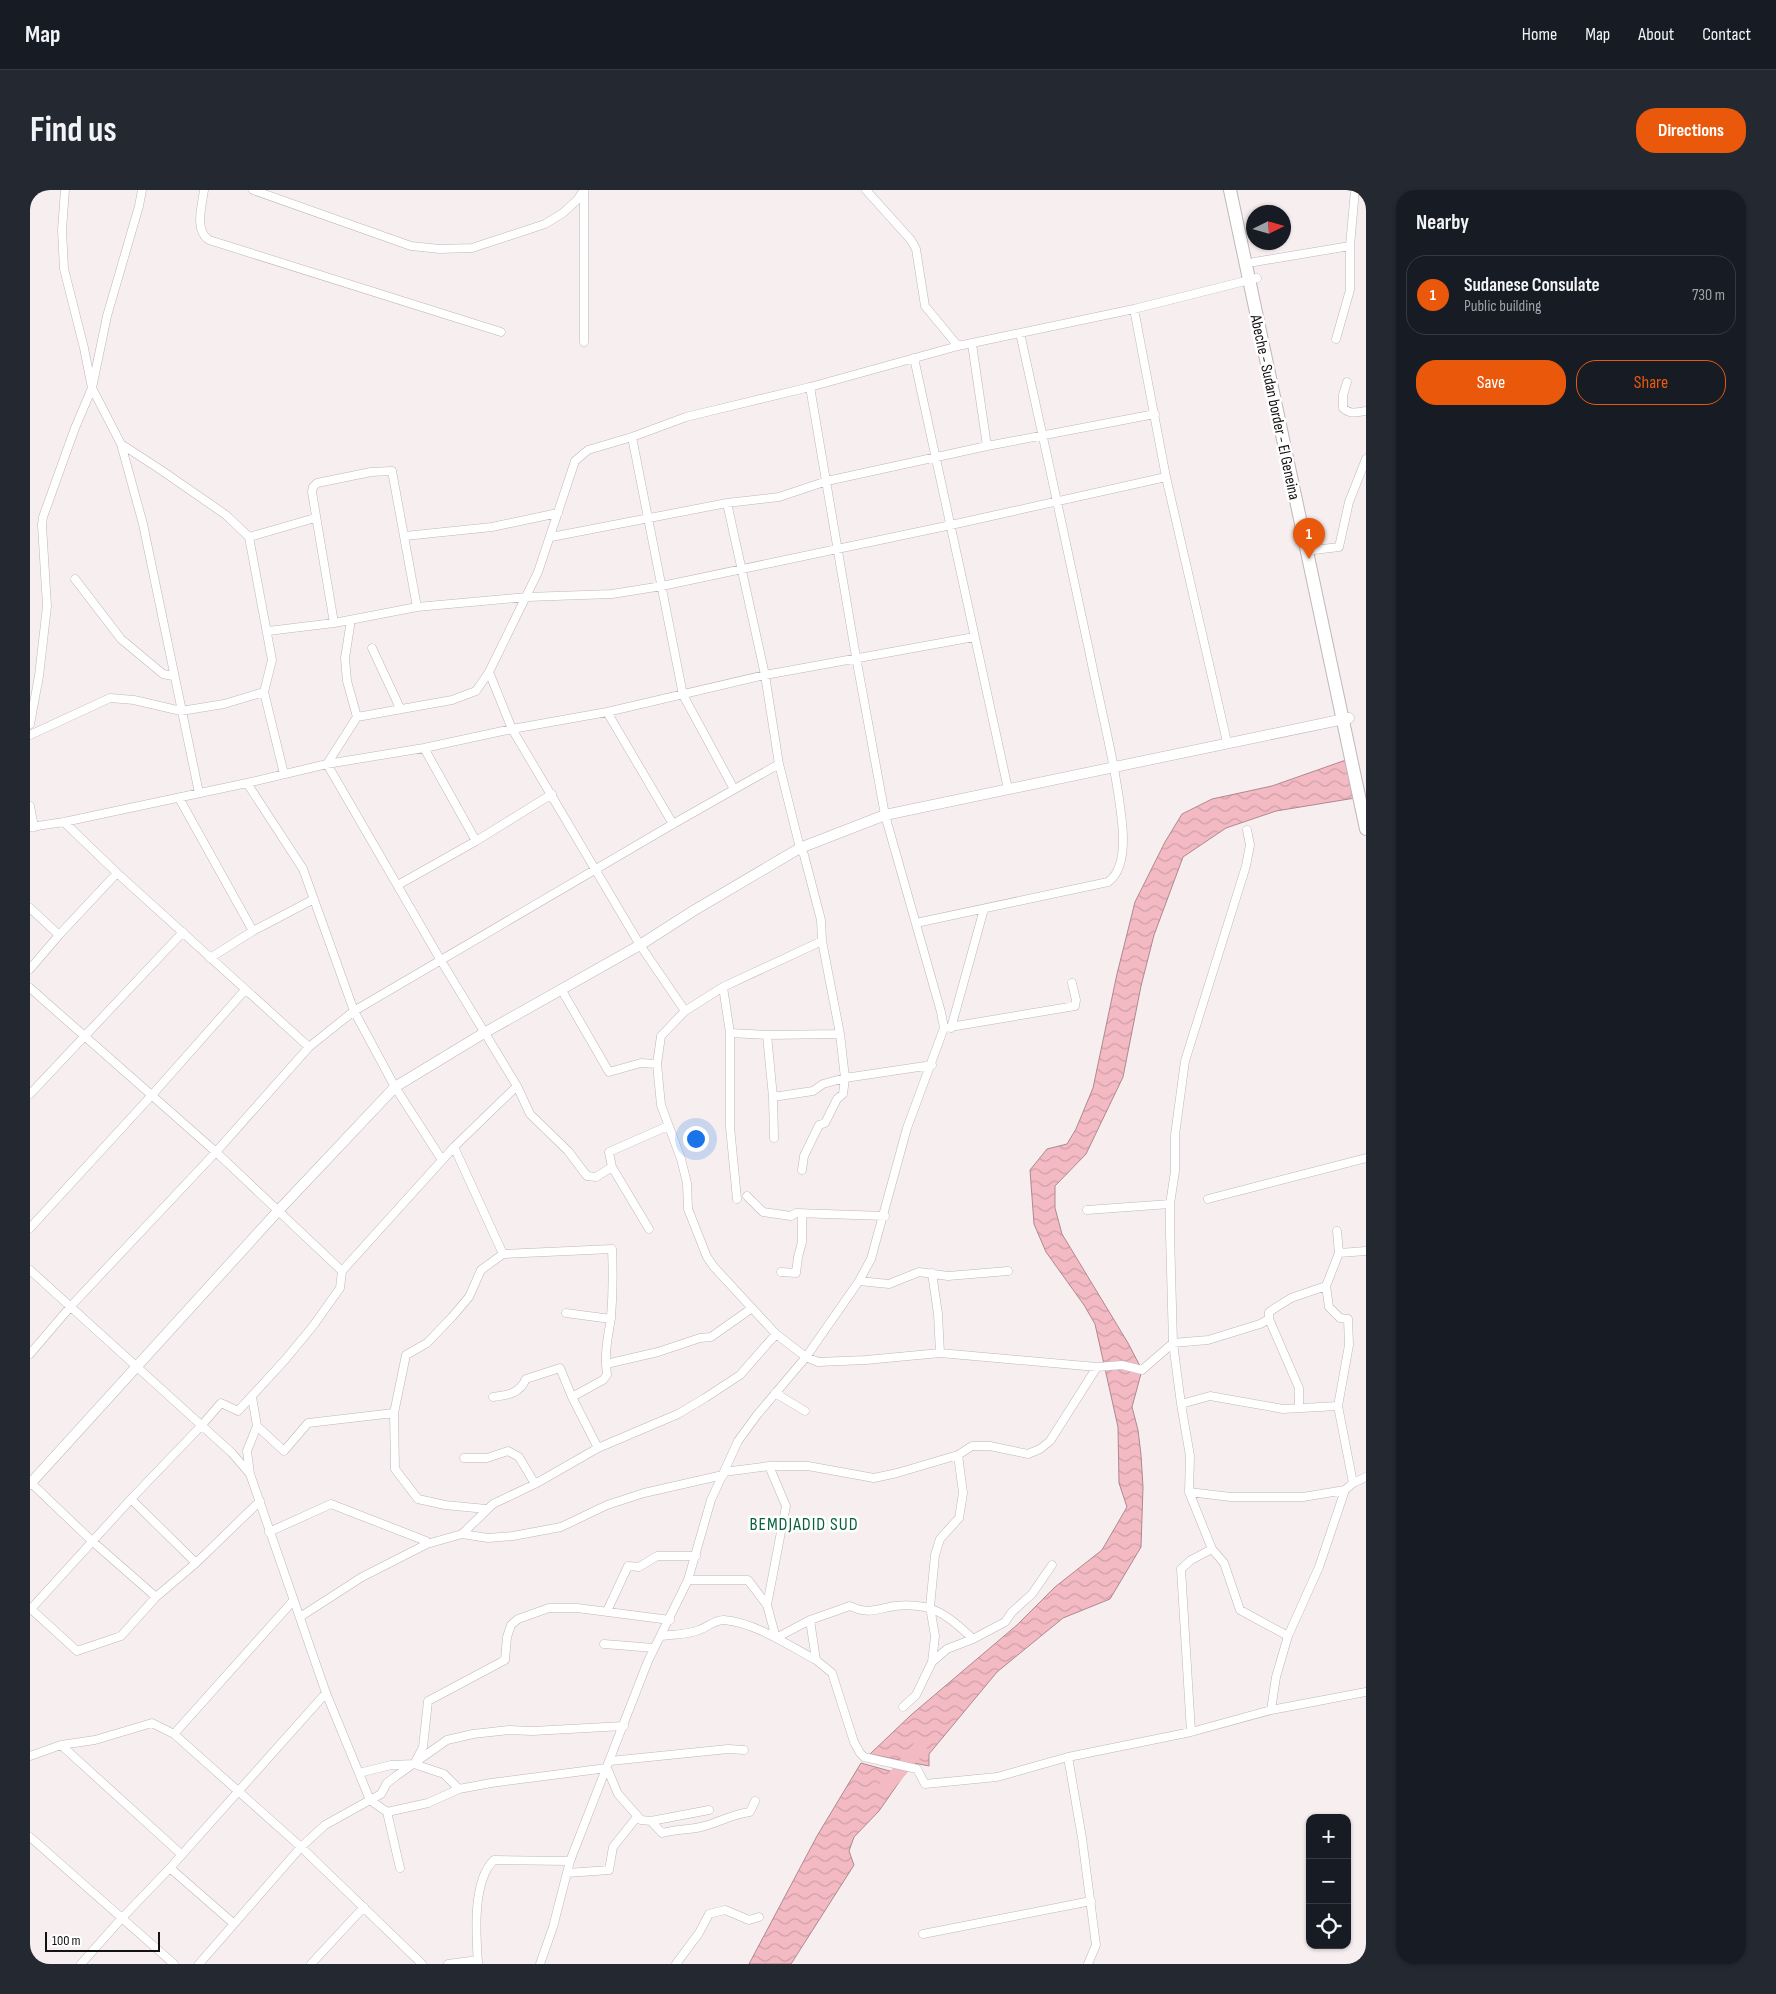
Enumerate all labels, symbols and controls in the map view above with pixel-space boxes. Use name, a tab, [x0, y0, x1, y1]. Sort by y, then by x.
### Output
text: Map	[25, 20, 60, 49]
text: Home	[1522, 24, 1557, 45]
text: Map	[1585, 24, 1610, 45]
text: About	[1638, 24, 1674, 45]
text: Contact	[1702, 24, 1751, 45]
button: Directions	[1636, 108, 1746, 153]
text: Find us	[30, 109, 117, 152]
north arrow	[1246, 205, 1291, 250]
text: Nearby	[1416, 210, 1469, 235]
text: Sudanese Consulate	[1464, 274, 1600, 297]
text: 1	[1430, 286, 1436, 305]
text: 730 m	[1692, 286, 1725, 305]
text: Public building	[1464, 297, 1541, 316]
street label: Abeche - Sudan border - El Geneina	[1245, 312, 1303, 502]
button: Save	[1416, 360, 1566, 405]
button: Share	[1576, 360, 1726, 405]
pin: 1	[1293, 518, 1325, 559]
your location	[683, 1126, 709, 1152]
district label: BEMDJADID SUD	[749, 1514, 859, 1535]
map controls	[1306, 1814, 1351, 1949]
button: +	[1306, 1814, 1351, 1859]
button: −	[1306, 1859, 1351, 1904]
button: locate	[1306, 1904, 1351, 1949]
scale bar	[45, 1929, 160, 1952]
text: 100 m	[52, 1932, 81, 1949]

